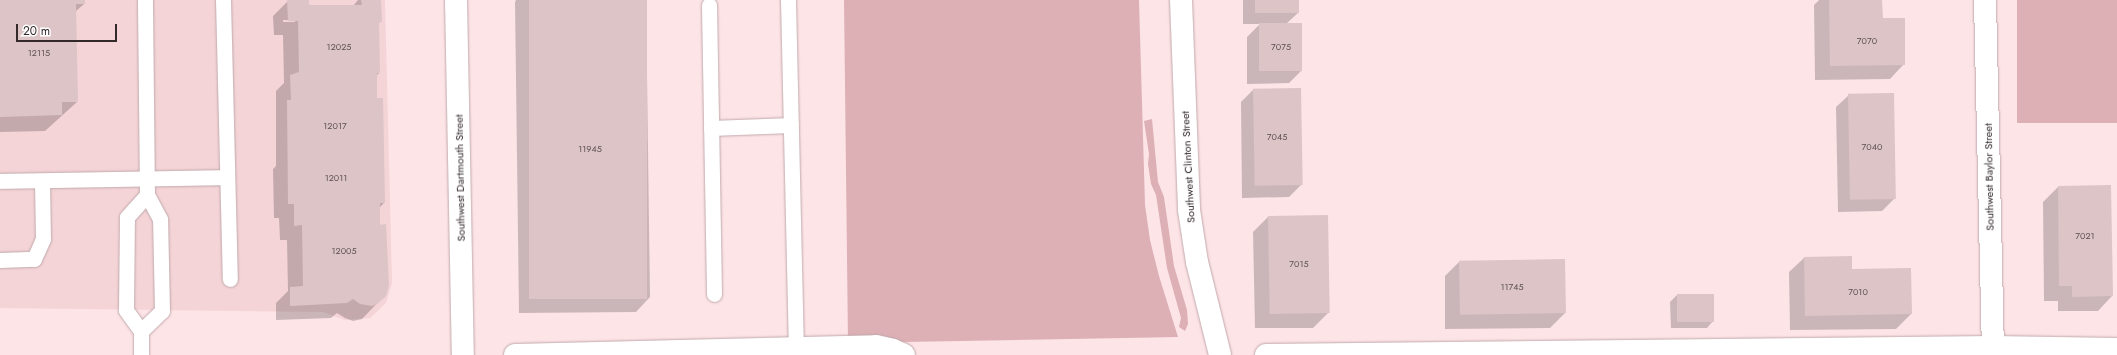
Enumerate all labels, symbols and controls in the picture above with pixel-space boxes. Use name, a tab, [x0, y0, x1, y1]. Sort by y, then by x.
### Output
scale bar	[18, 16, 119, 42]
text: 20 m	[23, 22, 50, 40]
house number: 7070	[1857, 36, 1877, 46]
house number: 12025	[327, 42, 351, 52]
house number: 7075	[1271, 42, 1291, 52]
house number: 12115	[28, 48, 50, 58]
street label: Southwest Clinton Street	[1178, 111, 1198, 223]
street label: Southwest Dartmouth Street	[452, 114, 468, 242]
house number: 12017	[323, 121, 347, 131]
street label: Southwest Baylor Street	[1981, 123, 1997, 231]
house number: 7045	[1267, 132, 1287, 142]
house number: 7040	[1862, 142, 1882, 152]
house number: 11945	[578, 144, 602, 154]
house number: 12011	[325, 173, 347, 183]
house number: 7021	[2075, 231, 2095, 241]
house number: 12005	[331, 246, 357, 256]
house number: 7015	[1289, 259, 1309, 269]
house number: 11745	[1500, 282, 1524, 292]
house number: 7010	[1848, 287, 1868, 297]

